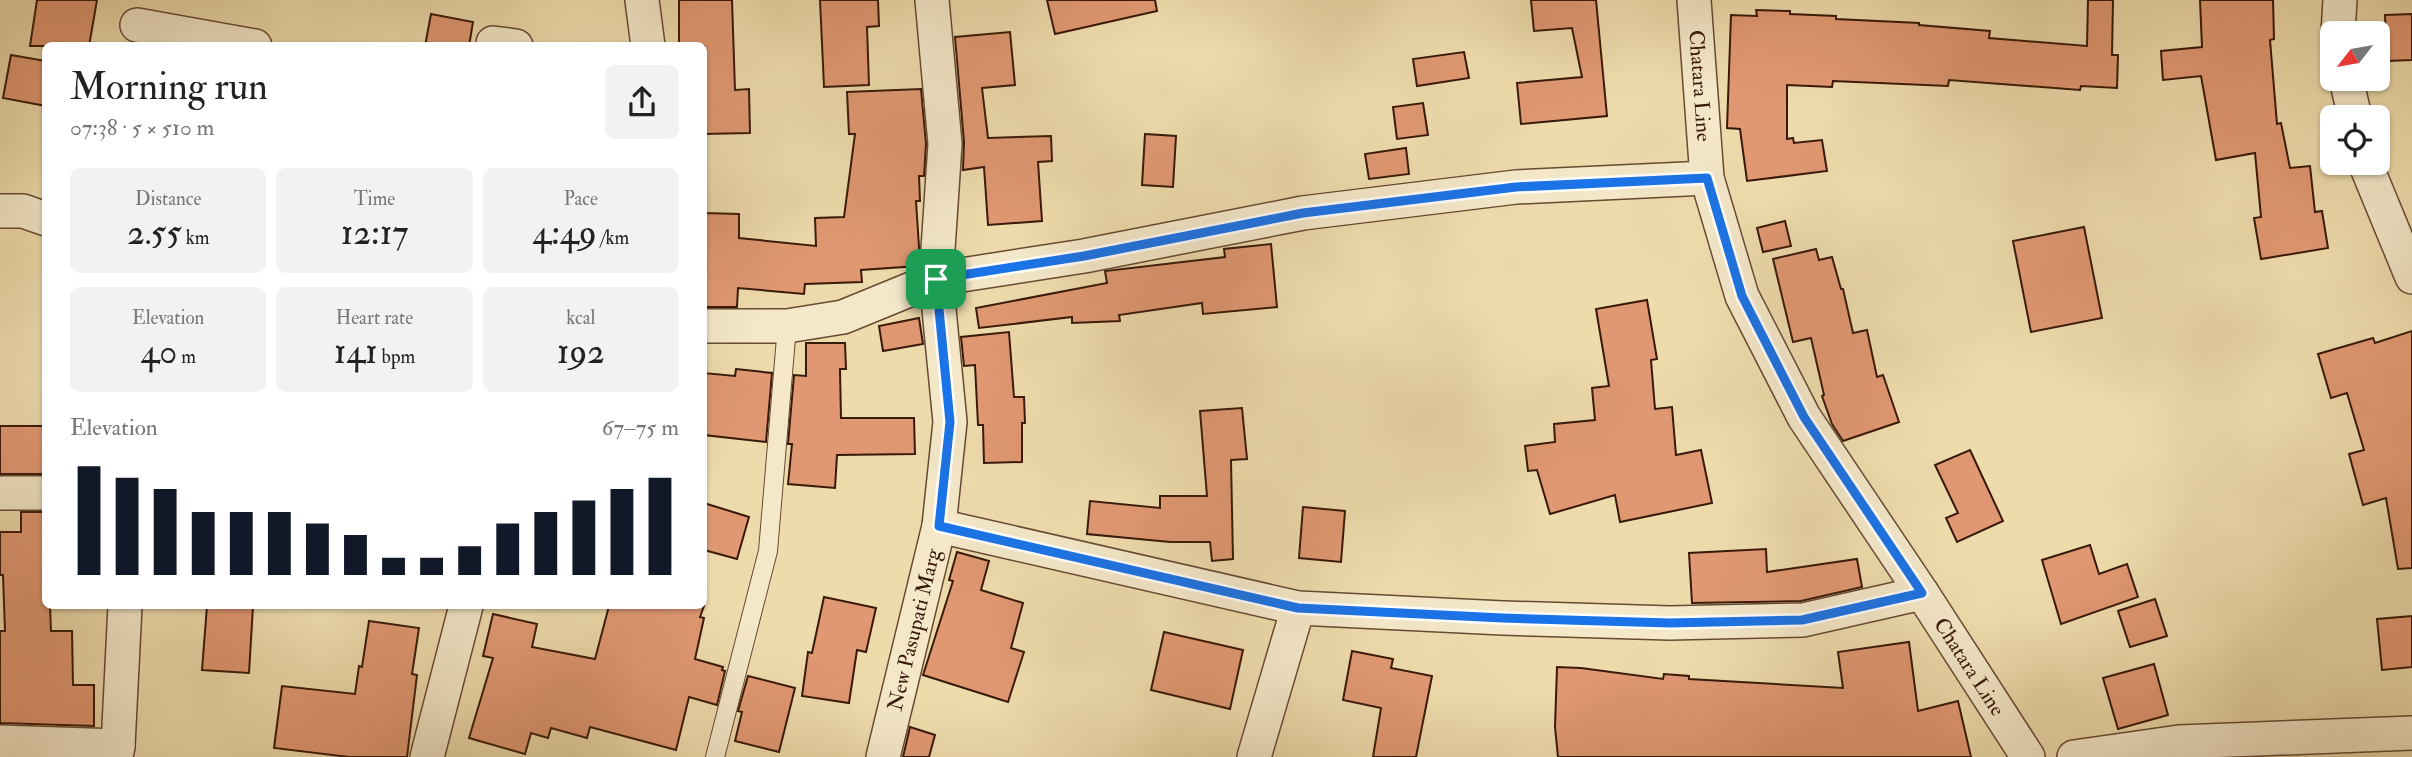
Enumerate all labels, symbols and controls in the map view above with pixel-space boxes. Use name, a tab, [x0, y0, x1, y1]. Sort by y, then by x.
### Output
north arrow	[2320, 21, 2390, 91]
map controls	[2320, 21, 2390, 175]
street label: Chatara Line	[1683, 29, 1718, 143]
text: Morning run	[70, 63, 268, 111]
button: share	[605, 65, 679, 139]
button: locate	[2320, 105, 2390, 175]
text: 07:38 · 5 × 510 m	[70, 113, 214, 142]
text: Distance	[135, 187, 201, 211]
text: Time	[354, 187, 395, 211]
text: Pace	[564, 187, 598, 211]
text: 2.55	[127, 211, 182, 255]
text: 12:17	[341, 211, 408, 255]
text: 4:49	[532, 211, 597, 255]
text: km	[182, 226, 209, 250]
text: /km	[597, 226, 629, 250]
pin	[906, 249, 966, 309]
icon: arrive	[917, 260, 955, 298]
text: Elevation	[132, 306, 204, 330]
text: Heart rate	[336, 306, 413, 330]
text: kcal	[566, 306, 595, 330]
text: 40	[140, 330, 177, 374]
text: 141	[334, 330, 378, 374]
text: 192	[557, 330, 605, 374]
text: m	[177, 345, 196, 369]
text: bpm	[378, 345, 415, 369]
text: Elevation	[70, 413, 158, 442]
text: 67–75 m	[602, 413, 679, 442]
street label: New Pasupati Marg	[881, 545, 947, 714]
street label: Chatara Line	[1928, 612, 2011, 721]

